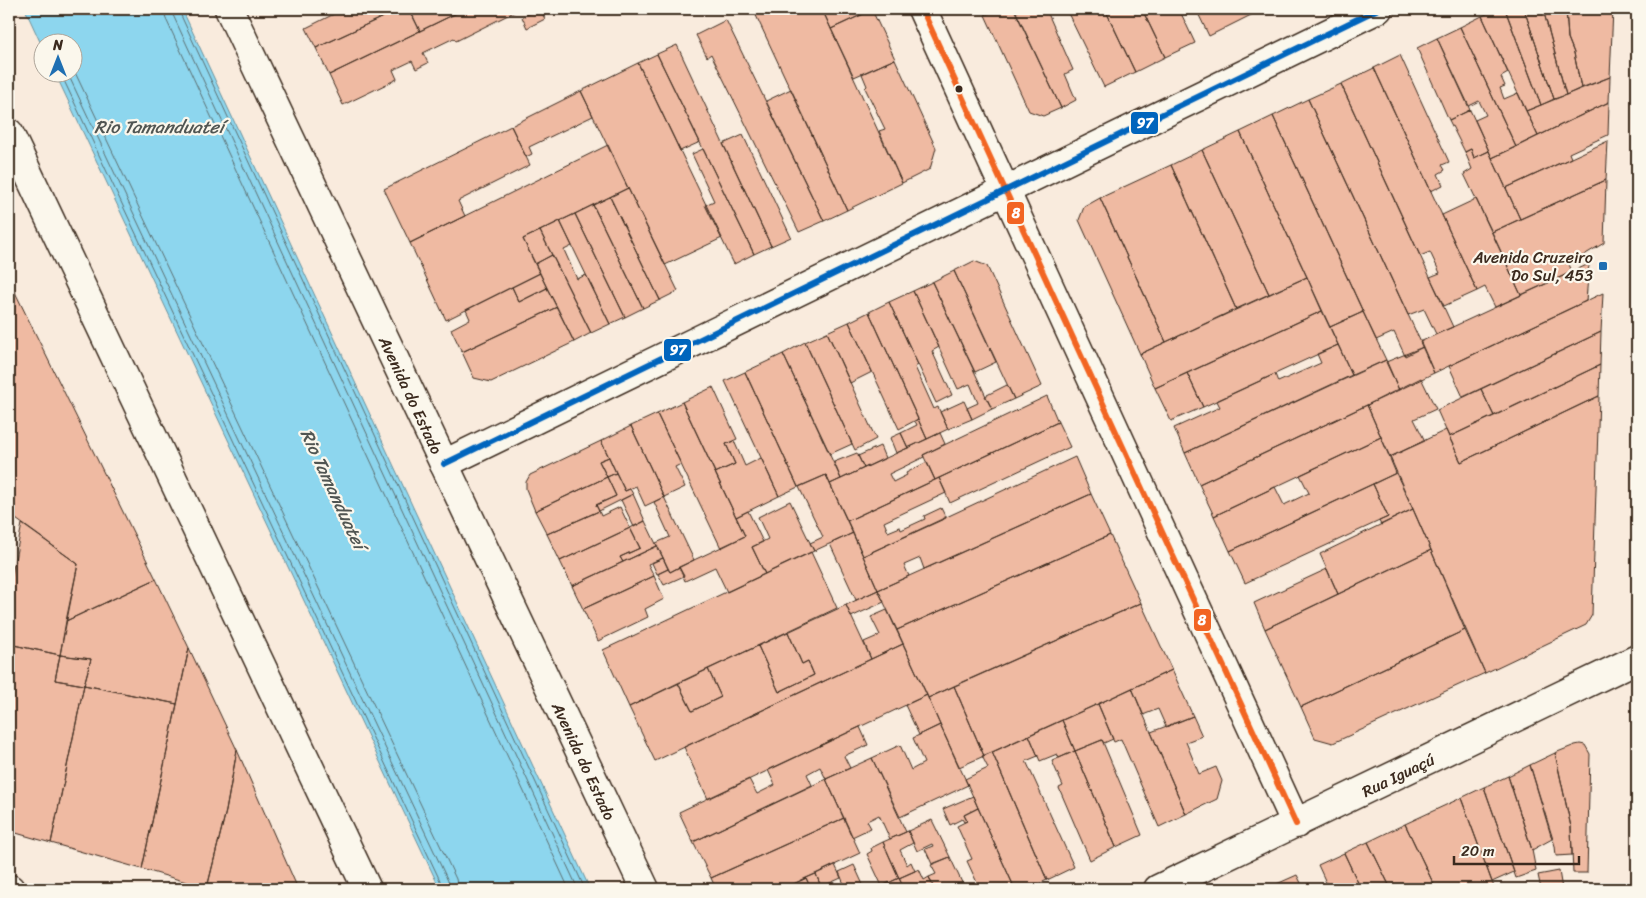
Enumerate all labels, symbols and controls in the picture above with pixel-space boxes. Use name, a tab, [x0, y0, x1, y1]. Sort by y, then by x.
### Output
north arrow	[32, 32, 82, 82]
text: N	[52, 33, 63, 58]
unlabelled marker	[954, 84, 964, 94]
water label: Rio Tamanduateí	[94, 111, 229, 143]
line badge: 97	[1130, 111, 1159, 135]
text: 97	[1137, 111, 1154, 136]
line badge: 8	[1006, 201, 1025, 225]
text: 8	[1011, 201, 1021, 226]
place label: Avenida Cruzeiro Do Sul, 453	[1472, 243, 1593, 290]
marker: Avenida Cruzeiro Do Sul, 453	[1597, 260, 1609, 272]
street label: Avenida do Estado	[370, 330, 451, 459]
line badge: 97	[663, 338, 692, 362]
text: 97	[670, 338, 687, 363]
water label: Rio Tamanduateí	[291, 424, 377, 559]
line badge: 8	[1193, 608, 1212, 632]
text: 8	[1197, 608, 1207, 633]
street label: Avenida do Estado	[543, 696, 624, 825]
street label: Rua Iguaçú	[1357, 745, 1440, 806]
scale bar	[1454, 833, 1578, 865]
text: 20 m	[1461, 838, 1495, 864]

